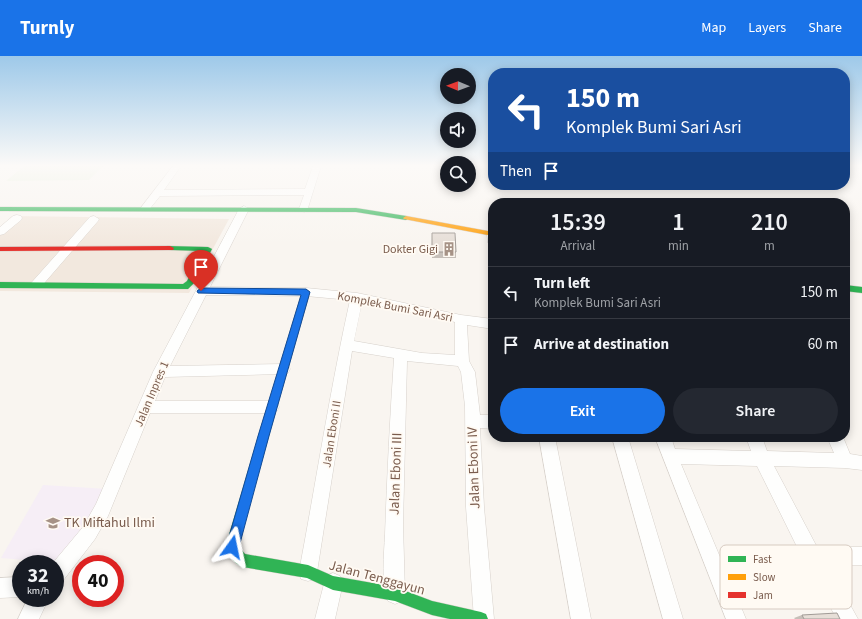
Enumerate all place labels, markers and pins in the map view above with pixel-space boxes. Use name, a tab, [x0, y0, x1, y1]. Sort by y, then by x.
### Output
place label: Dokter Gigi	[383, 241, 438, 258]
building icon: Dokter Gigi	[441, 241, 457, 257]
pin	[184, 250, 218, 291]
place label: TK Miftahul Ilmi	[64, 513, 155, 533]
school or university icon: TK Miftahul Ilmi	[45, 515, 61, 531]

